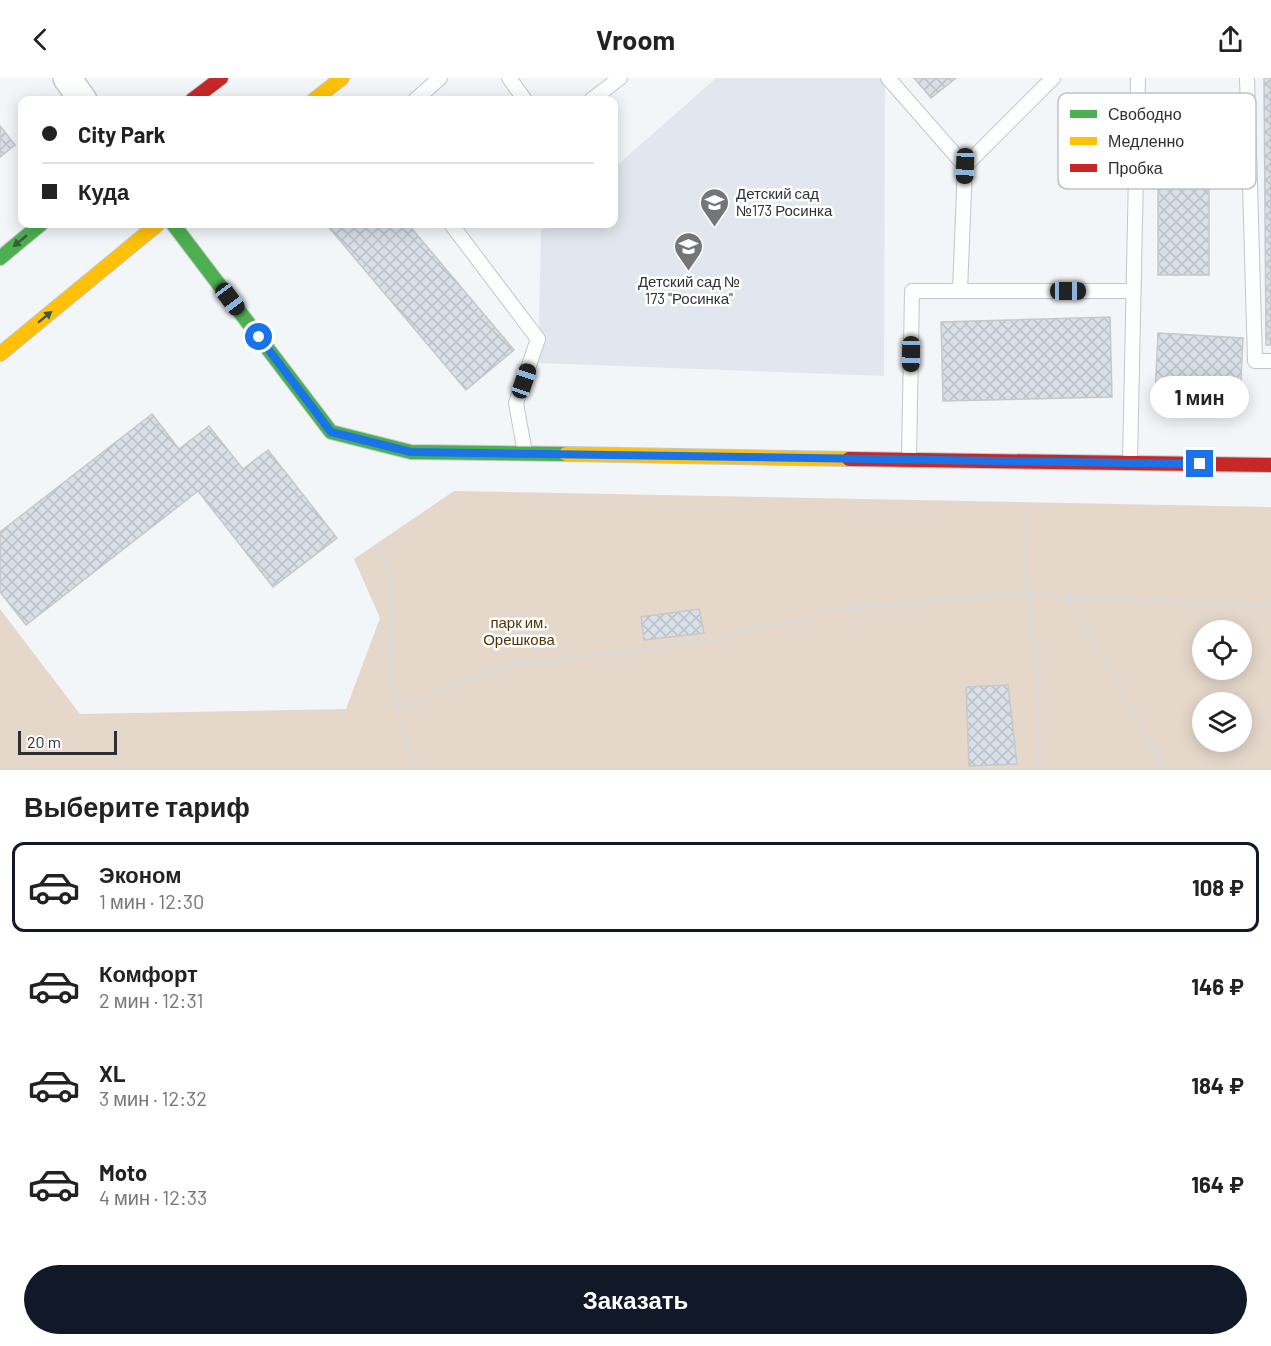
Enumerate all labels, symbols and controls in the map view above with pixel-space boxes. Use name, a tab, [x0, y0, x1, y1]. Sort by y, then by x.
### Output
icon: back	[24, 23, 57, 56]
text: Vroom	[596, 23, 675, 55]
icon: share	[1214, 23, 1247, 56]
legend	[1058, 93, 1256, 189]
text: Свободно	[1108, 104, 1182, 123]
text: City Park	[78, 121, 166, 147]
text: Медленно	[1108, 131, 1184, 150]
car	[955, 148, 975, 184]
text: Пробка	[1108, 158, 1163, 177]
text: Куда	[78, 178, 129, 204]
place label: Детский сад №173 Росинка	[736, 184, 833, 219]
school or university icon: Детский сад №173 Росинка	[699, 186, 731, 228]
school or university icon: Детский сад № 173 "Росинка"	[673, 230, 705, 272]
one-way arrow	[12, 234, 28, 247]
place label: Детский сад № 173 "Росинка"	[638, 272, 740, 307]
car	[212, 279, 248, 319]
car	[1050, 282, 1086, 300]
one-way arrow	[37, 310, 53, 323]
route start	[245, 323, 272, 350]
car	[902, 336, 920, 372]
car	[510, 361, 538, 401]
callout: 1 мин	[1150, 377, 1250, 419]
text: 1 мин	[1174, 385, 1225, 409]
route end	[1186, 450, 1213, 477]
park label: парк им. Орешкова	[483, 613, 555, 648]
map controls	[1192, 620, 1252, 752]
button: locate	[1192, 620, 1252, 680]
button: layers	[1192, 692, 1252, 752]
scale bar	[18, 728, 117, 756]
text: 20 m	[27, 732, 61, 751]
text: Выберите тариф	[24, 790, 250, 822]
icon: car	[27, 860, 81, 914]
text: Эконом	[99, 861, 182, 887]
text: 108 ₽	[1192, 874, 1244, 900]
text: 1 мин · 12:30	[99, 889, 204, 913]
icon: car	[27, 959, 81, 1013]
text: Комфорт	[99, 960, 198, 986]
text: 146 ₽	[1191, 973, 1244, 999]
text: 2 мин · 12:31	[99, 988, 204, 1012]
icon: car	[27, 1058, 81, 1112]
text: XL	[99, 1060, 125, 1086]
text: 184 ₽	[1191, 1072, 1244, 1098]
text: 3 мин · 12:32	[99, 1086, 207, 1110]
icon: car	[27, 1157, 81, 1211]
text: Moto	[99, 1159, 147, 1185]
text: 164 ₽	[1191, 1171, 1244, 1197]
text: 4 мин · 12:33	[99, 1185, 207, 1209]
button: Заказать	[24, 1265, 1247, 1334]

